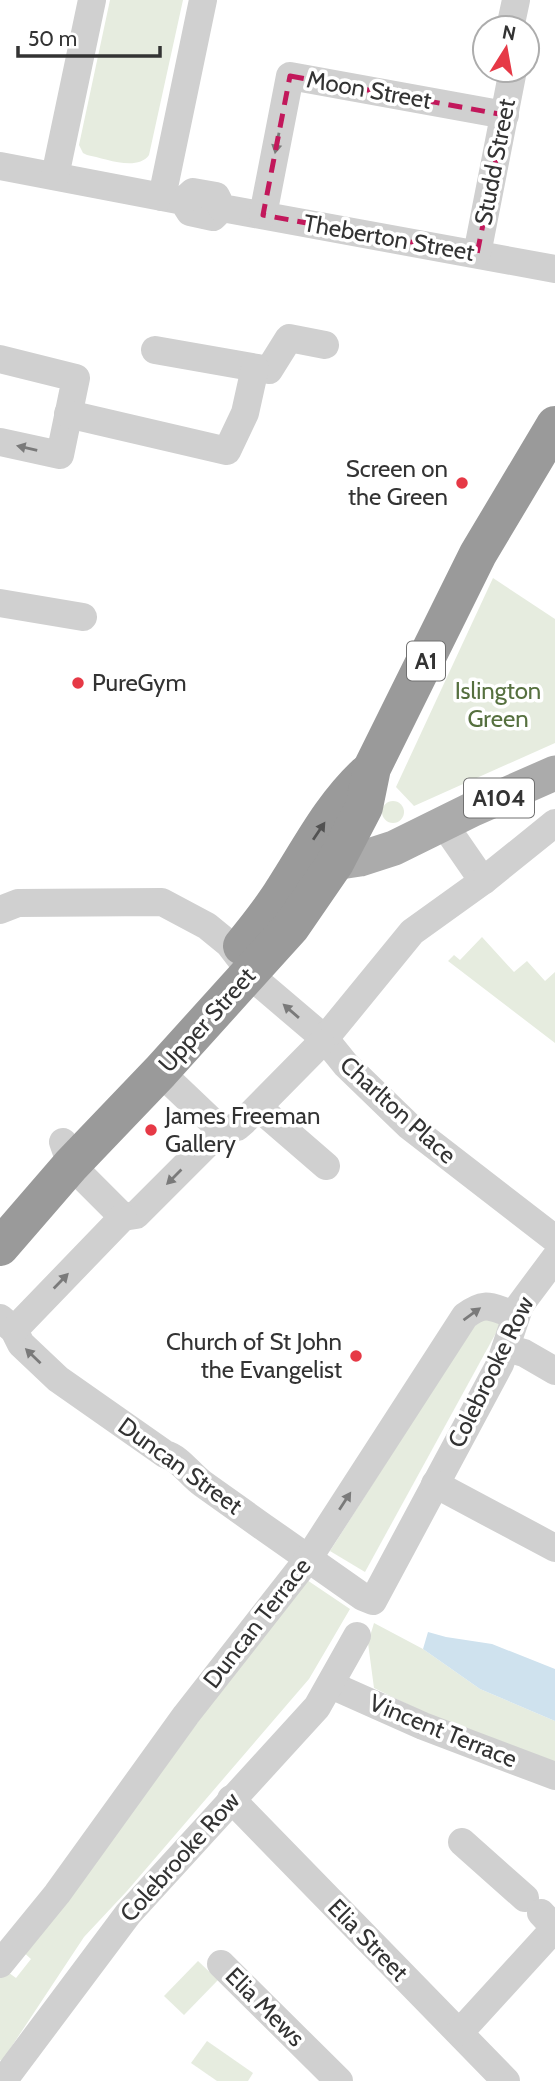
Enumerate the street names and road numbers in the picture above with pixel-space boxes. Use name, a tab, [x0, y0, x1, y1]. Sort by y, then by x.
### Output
street label: Moon Street	[304, 64, 434, 115]
street label: Studd Street	[468, 96, 521, 228]
street label: Theberton Street	[301, 208, 477, 267]
road number: A1	[407, 642, 445, 680]
road number: A104	[464, 778, 534, 818]
street label: Upper Street	[152, 961, 261, 1078]
street label: Charlton Place	[334, 1050, 462, 1169]
street label: Colebrooke Row	[441, 1291, 540, 1452]
street label: Duncan Street	[113, 1411, 248, 1520]
street label: Duncan Terrace	[197, 1552, 316, 1694]
street label: Vincent Terrace	[365, 1688, 521, 1773]
street label: Colebrooke Row	[114, 1785, 246, 1928]
street label: Elia Street	[322, 1893, 414, 1987]
street label: Elia Mews	[220, 1961, 311, 2052]

